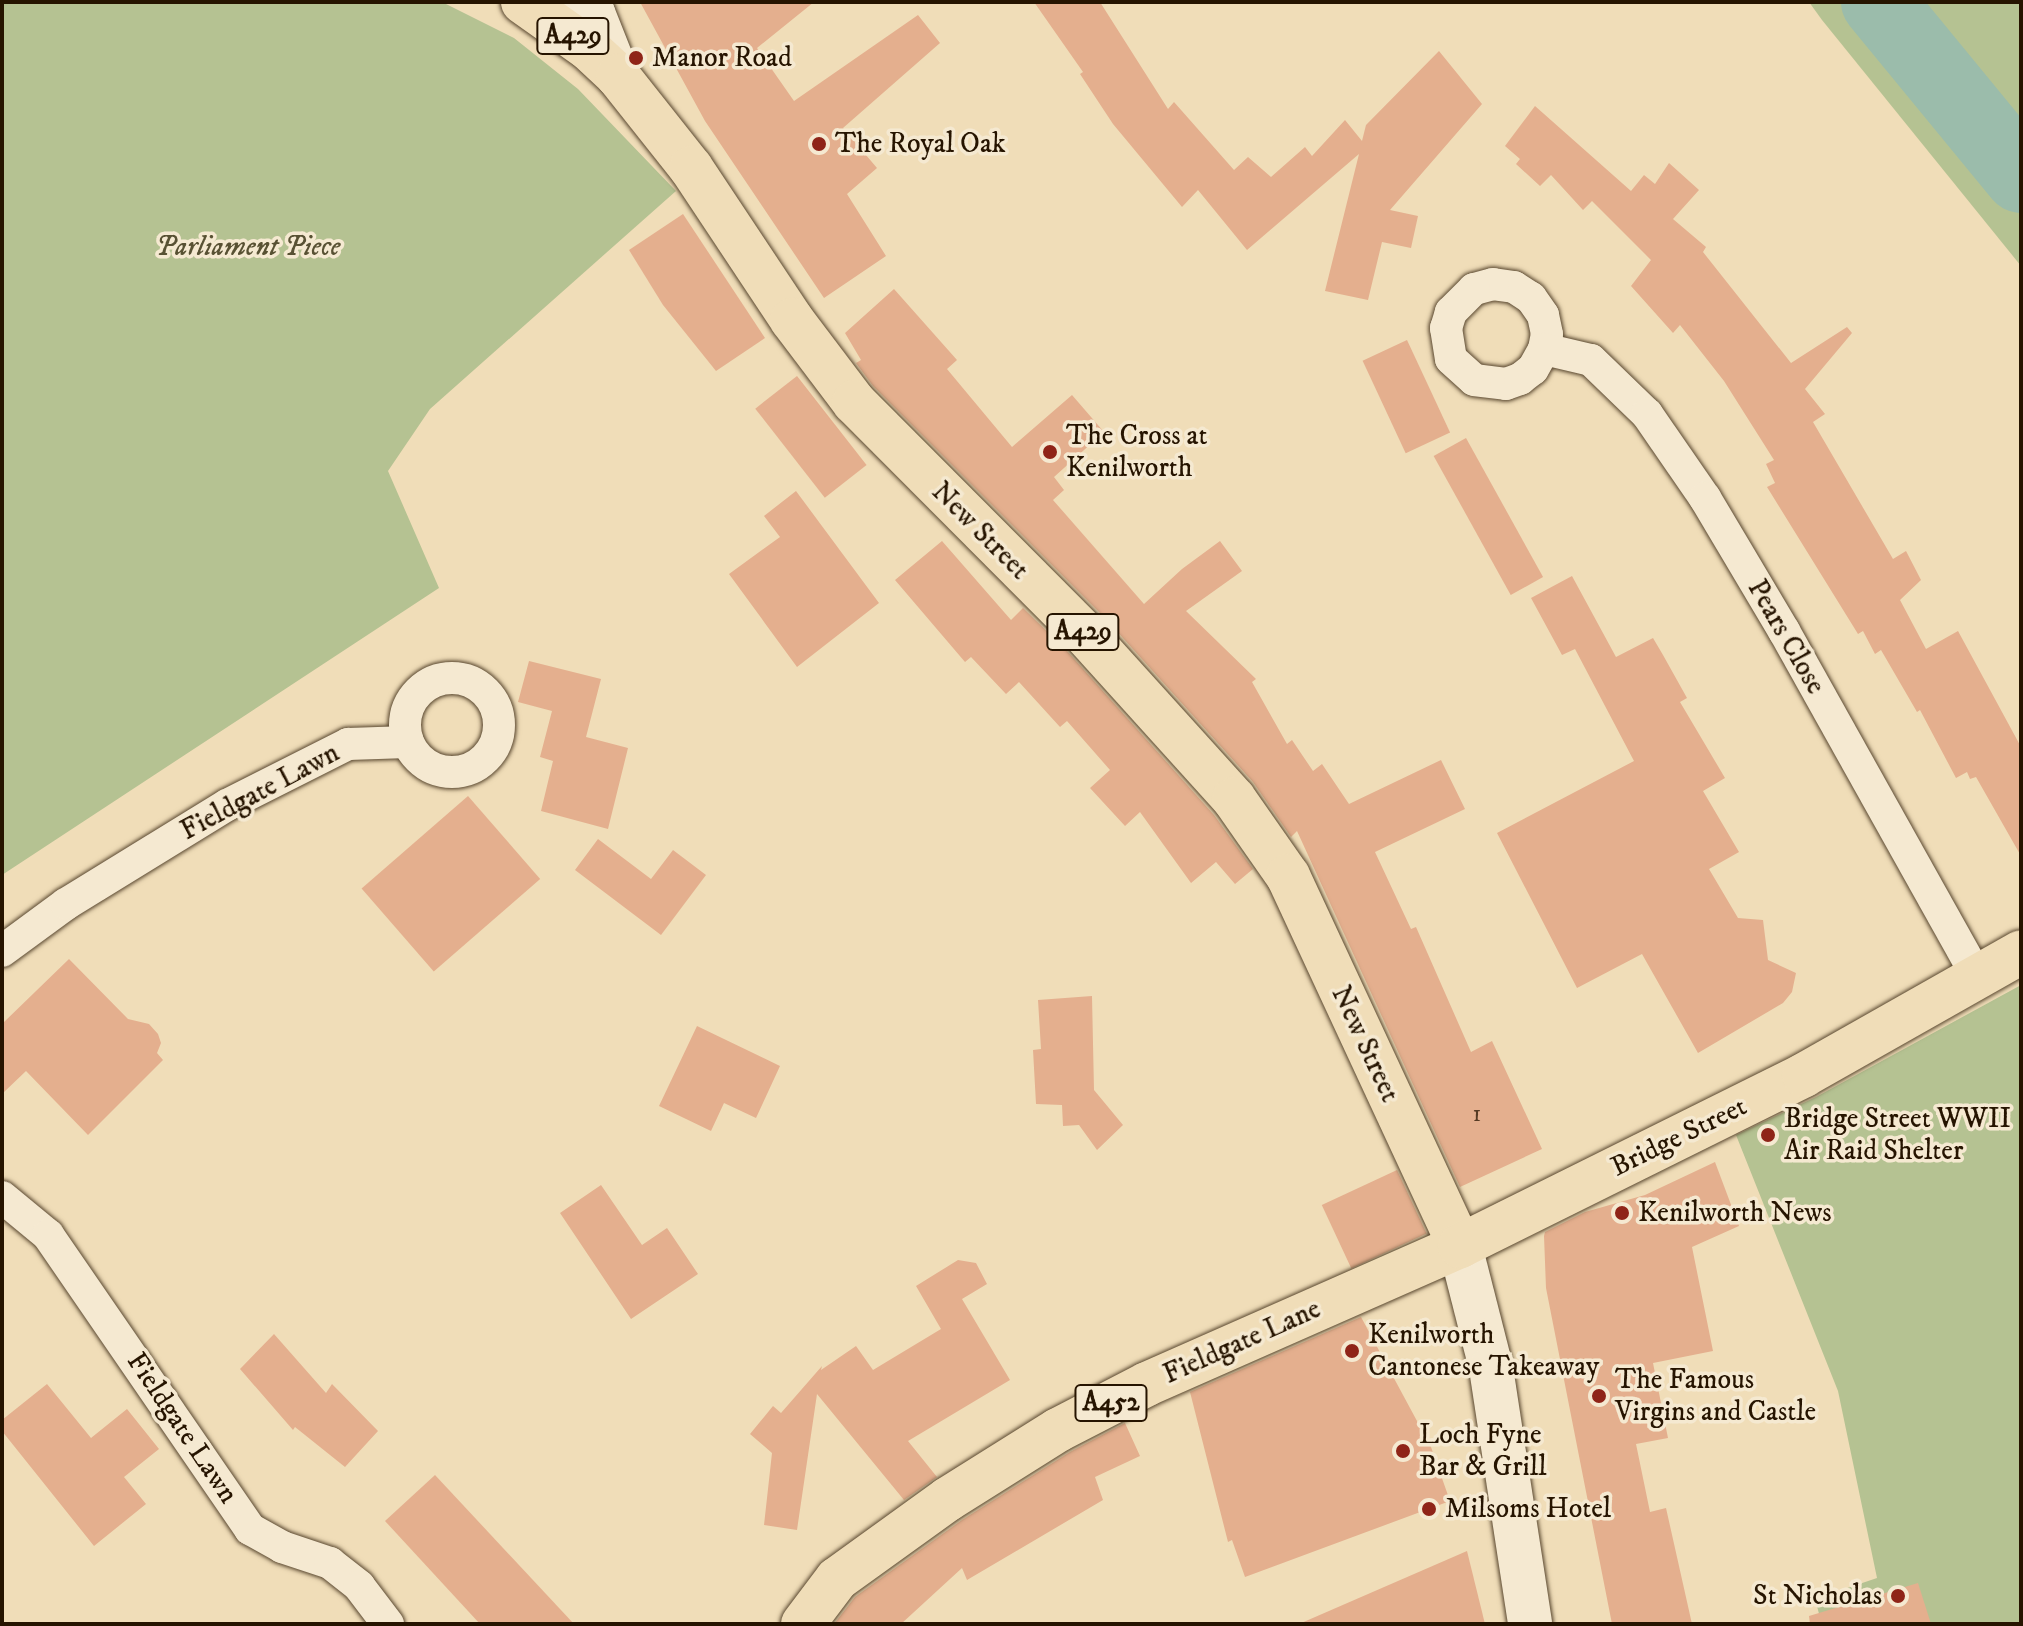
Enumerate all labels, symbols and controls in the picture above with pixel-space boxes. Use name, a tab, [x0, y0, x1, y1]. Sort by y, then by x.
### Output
road number: A429	[535, 14, 611, 58]
place label: Manor Road	[652, 41, 792, 75]
marker: Manor Road	[627, 49, 645, 67]
place label: The Royal Oak	[835, 127, 1006, 161]
marker: The Royal Oak	[810, 135, 828, 153]
park label: Parliament Piece	[156, 230, 340, 264]
place label: The Cross at Kenilworth	[1066, 419, 1207, 485]
marker: The Cross at Kenilworth	[1041, 443, 1059, 461]
street label: New Street	[924, 475, 1036, 587]
street label: Pears Close	[1740, 574, 1832, 700]
road number: A429	[1045, 610, 1121, 654]
street label: Fieldgate Lawn	[175, 736, 345, 848]
street label: New Street	[1324, 981, 1406, 1107]
street label: Bridge Street	[1606, 1090, 1752, 1184]
house number: 1	[1473, 1101, 1481, 1129]
place label: Bridge Street WWII Air Raid Shelter	[1784, 1102, 2011, 1168]
marker: Bridge Street WWII Air Raid Shelter	[1759, 1126, 1777, 1144]
place label: Kenilworth News	[1638, 1196, 1832, 1230]
marker: Kenilworth News	[1613, 1204, 1631, 1222]
street label: Fieldgate Lane	[1158, 1292, 1326, 1392]
place label: Kenilworth Cantonese Takeaway	[1368, 1318, 1599, 1384]
marker: Kenilworth Cantonese Takeaway	[1343, 1342, 1361, 1360]
street label: Fieldgate Lawn	[119, 1346, 245, 1510]
place label: The Famous Virgins and Castle	[1615, 1363, 1816, 1429]
road number: A452	[1073, 1381, 1149, 1425]
marker: The Famous Virgins and Castle	[1590, 1387, 1608, 1405]
place label: Loch Fyne Bar & Grill	[1419, 1418, 1547, 1484]
marker: Loch Fyne Bar & Grill	[1394, 1442, 1412, 1460]
place label: Milsoms Hotel	[1445, 1492, 1611, 1526]
marker: Milsoms Hotel	[1420, 1500, 1438, 1518]
place label: St Nicholas	[1753, 1579, 1882, 1613]
marker: St Nicholas	[1889, 1587, 1907, 1605]

